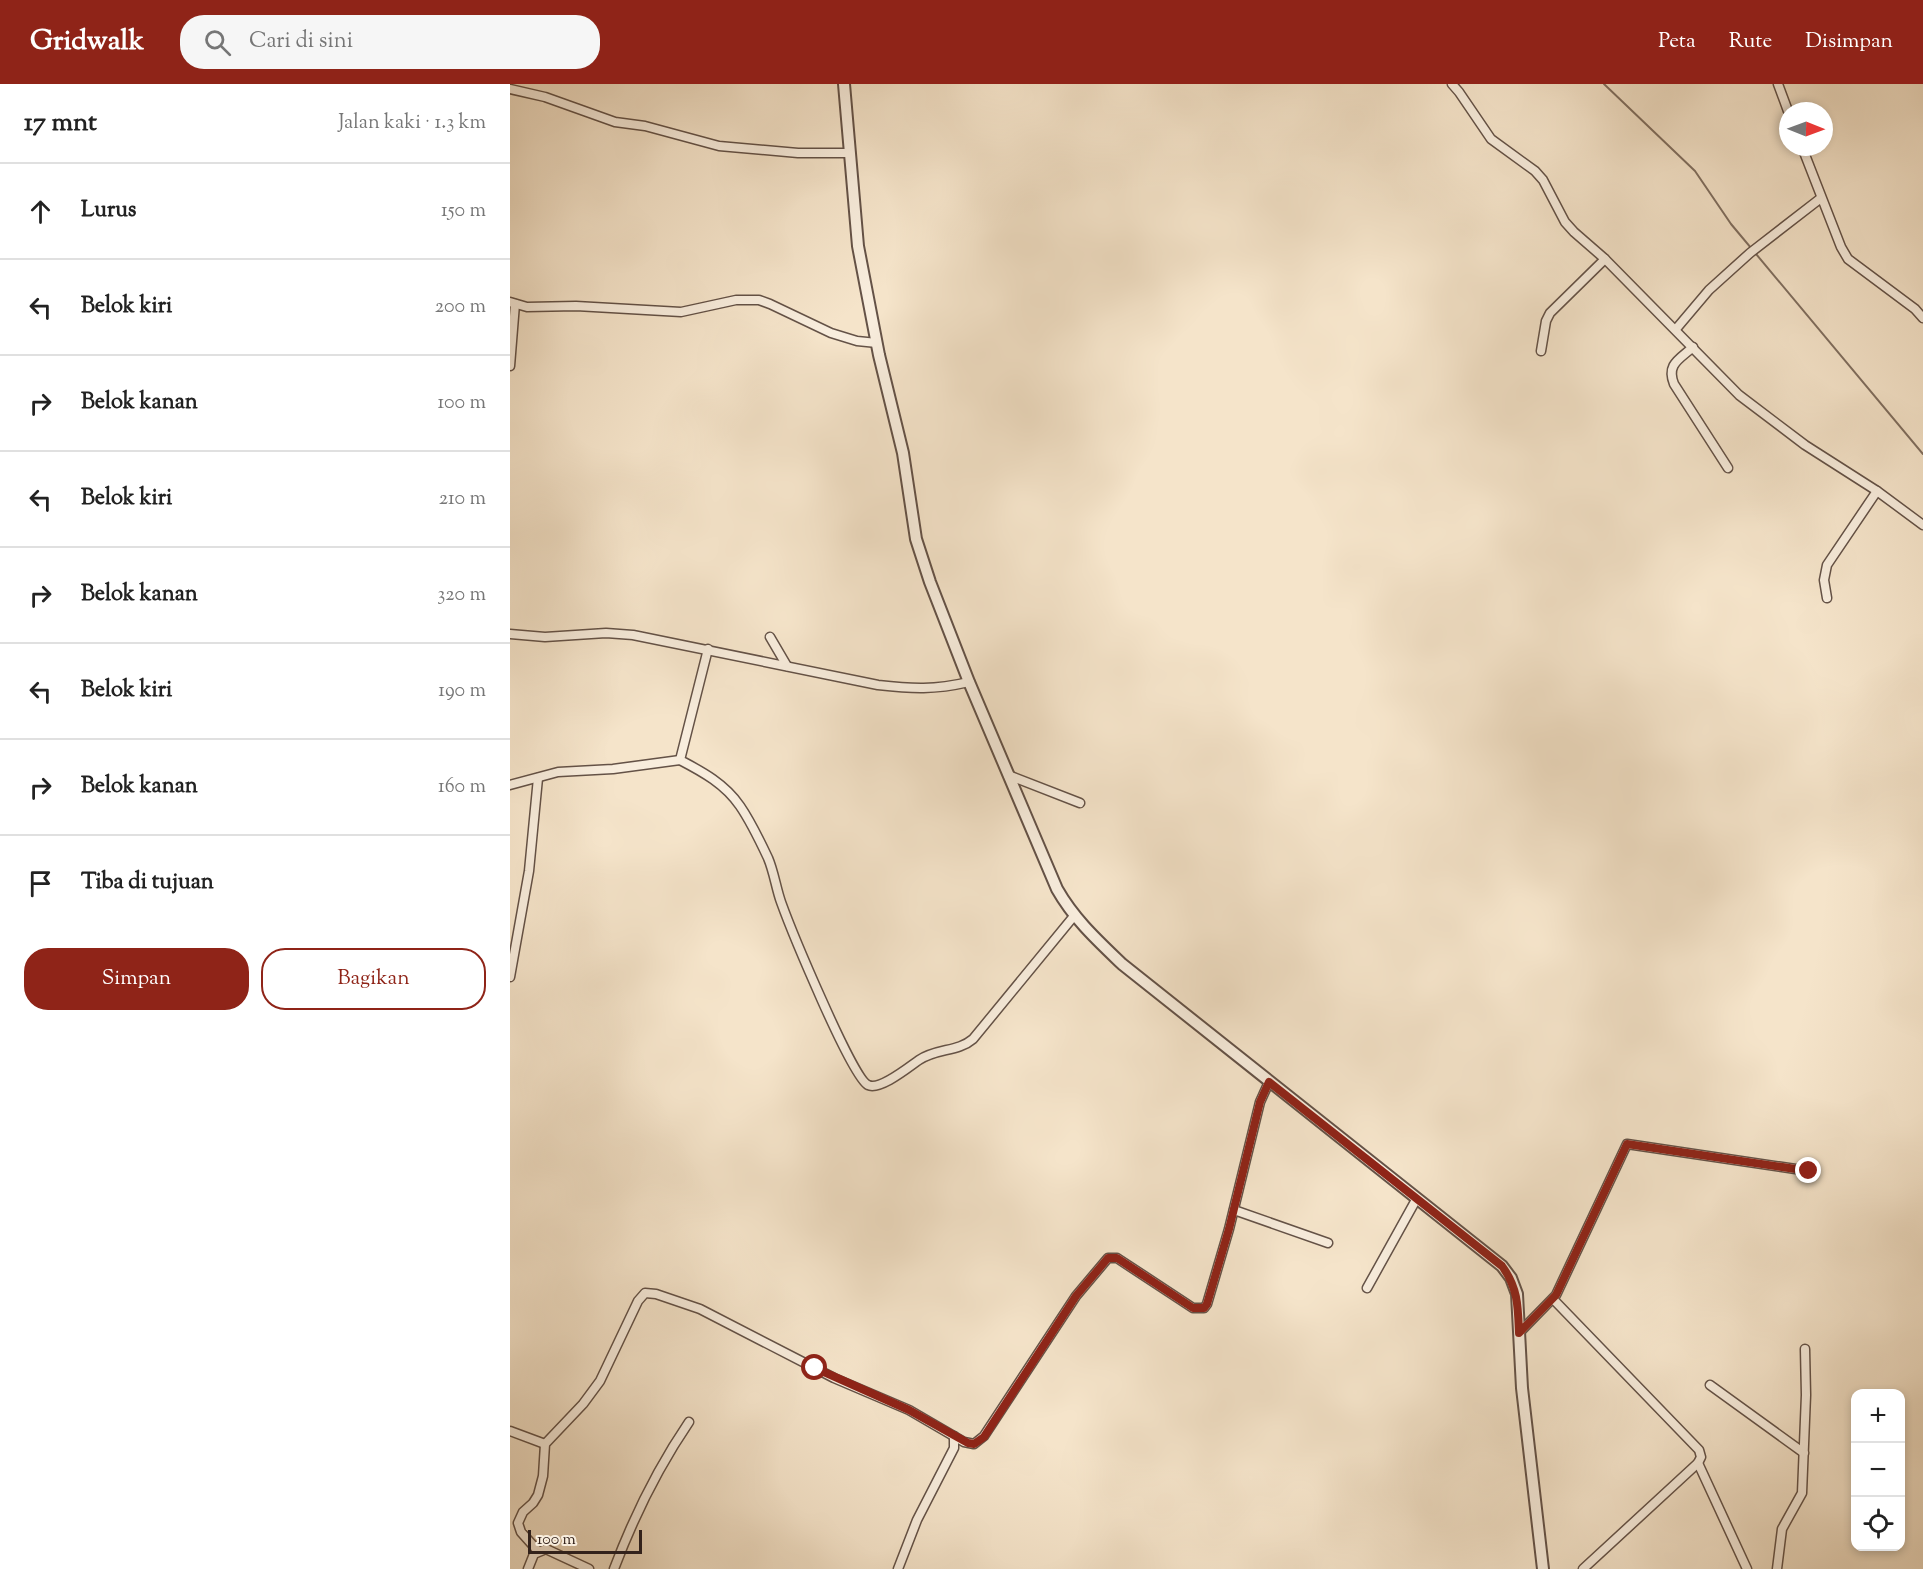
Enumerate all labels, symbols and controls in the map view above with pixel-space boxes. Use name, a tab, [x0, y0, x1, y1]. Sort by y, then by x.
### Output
search box	[180, 15, 600, 69]
text: Gridwalk	[30, 22, 144, 62]
icon: search	[201, 26, 234, 59]
text: Cari di sini	[249, 26, 353, 58]
text: Peta	[1658, 27, 1696, 57]
text: Rute	[1729, 27, 1772, 57]
text: Disimpan	[1805, 27, 1893, 57]
north arrow	[1779, 102, 1833, 156]
text: 17 mnt	[24, 105, 97, 142]
text: Jalan kaki · 1.3 km	[338, 109, 486, 138]
icon: ahead	[24, 195, 57, 228]
text: Lurus	[81, 195, 137, 227]
text: 150 m	[441, 197, 486, 226]
icon: left	[24, 291, 57, 324]
text: Belok kiri	[81, 291, 172, 323]
text: 200 m	[435, 293, 486, 322]
icon: right	[24, 387, 57, 420]
text: Belok kanan	[81, 387, 198, 419]
text: 100 m	[437, 389, 486, 418]
icon: left	[24, 483, 57, 516]
text: Belok kiri	[81, 483, 172, 515]
text: 210 m	[439, 485, 486, 514]
icon: right	[24, 579, 57, 612]
text: Belok kanan	[81, 579, 198, 611]
text: 320 m	[437, 581, 486, 610]
icon: left	[24, 675, 57, 708]
text: Belok kiri	[81, 675, 172, 707]
text: 190 m	[438, 677, 486, 706]
icon: right	[24, 771, 57, 804]
text: Belok kanan	[81, 771, 198, 803]
text: 160 m	[438, 773, 486, 802]
icon: arrive	[24, 867, 57, 900]
text: Tiba di tujuan	[81, 867, 214, 899]
button: Simpan	[24, 948, 249, 1010]
button: Bagikan	[261, 948, 486, 1010]
route end	[1795, 1157, 1821, 1183]
route start	[801, 1354, 827, 1380]
map controls	[1851, 1389, 1905, 1551]
button: +	[1851, 1389, 1905, 1443]
button: −	[1851, 1443, 1905, 1497]
button: locate	[1851, 1497, 1905, 1551]
scale bar	[528, 1527, 642, 1554]
text: 100 m	[537, 1529, 576, 1552]

